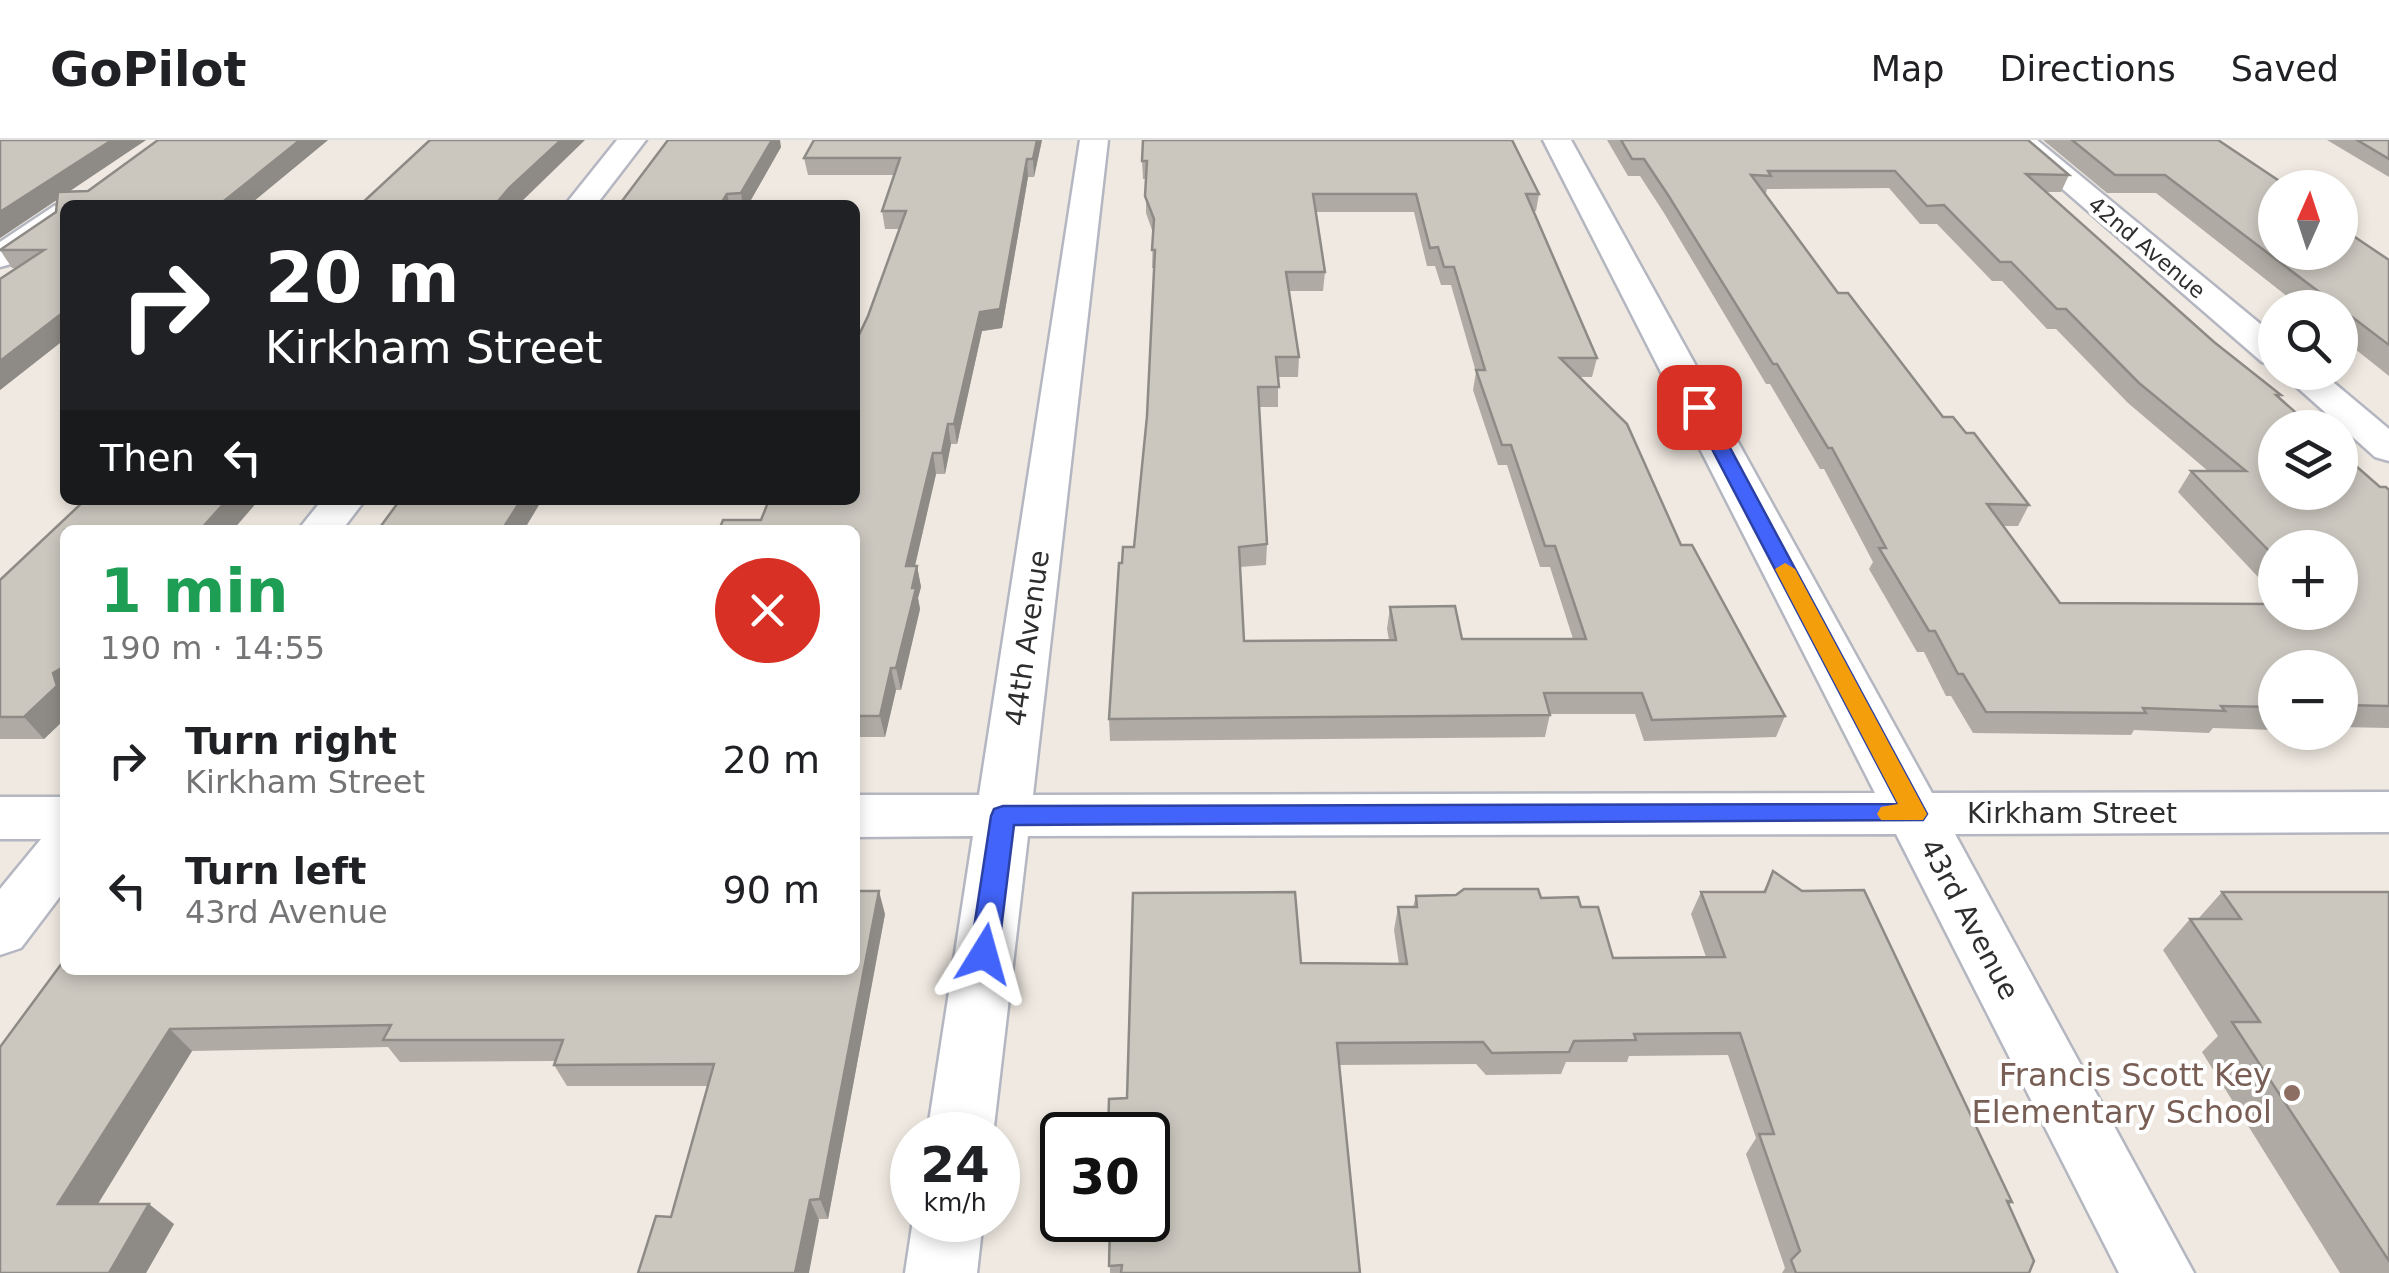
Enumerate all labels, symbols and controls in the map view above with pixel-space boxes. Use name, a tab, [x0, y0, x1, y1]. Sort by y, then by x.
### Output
text: GoPilot	[50, 41, 246, 97]
text: Map	[1871, 49, 1945, 89]
text: Directions	[2000, 49, 2176, 89]
text: Saved	[2231, 49, 2339, 89]
north arrow	[2258, 170, 2358, 270]
map controls	[2258, 170, 2358, 750]
street label: 42nd Avenue	[2083, 191, 2210, 303]
text: 20 m	[265, 237, 460, 319]
icon: right	[100, 240, 230, 370]
button: search	[2258, 290, 2358, 390]
text: Kirkham Street	[265, 321, 603, 374]
pin	[1657, 365, 1742, 450]
icon: arrive	[1672, 380, 1727, 435]
button: layers	[2258, 410, 2358, 510]
icon: left	[215, 430, 270, 485]
text: Then	[100, 436, 195, 480]
button: +	[2258, 530, 2358, 630]
street label: 44th Avenue	[999, 548, 1056, 728]
text: 1 min	[100, 556, 288, 626]
button: close	[715, 558, 820, 663]
text: 190 m · 14:55	[100, 629, 325, 667]
button: −	[2258, 650, 2358, 750]
text: Turn right	[185, 719, 397, 763]
icon: right	[100, 733, 155, 788]
text: 20 m	[723, 738, 820, 782]
text: Kirkham Street	[185, 763, 425, 801]
street label: Kirkham Street	[1967, 797, 2177, 830]
street label: 43rd Avenue	[1913, 833, 2026, 1005]
text: Turn left	[185, 849, 366, 893]
icon: left	[100, 863, 155, 918]
text: 90 m	[723, 868, 820, 912]
text: 43rd Avenue	[185, 893, 388, 931]
position arrow	[932, 902, 1036, 1006]
place label: Francis Scott Key Elementary School	[1971, 1056, 2272, 1131]
marker: Francis Scott Key Elementary School	[2281, 1082, 2303, 1104]
speed limit sign: 30	[1040, 1112, 1170, 1242]
text: 24	[920, 1136, 990, 1194]
text: km/h	[923, 1188, 987, 1217]

